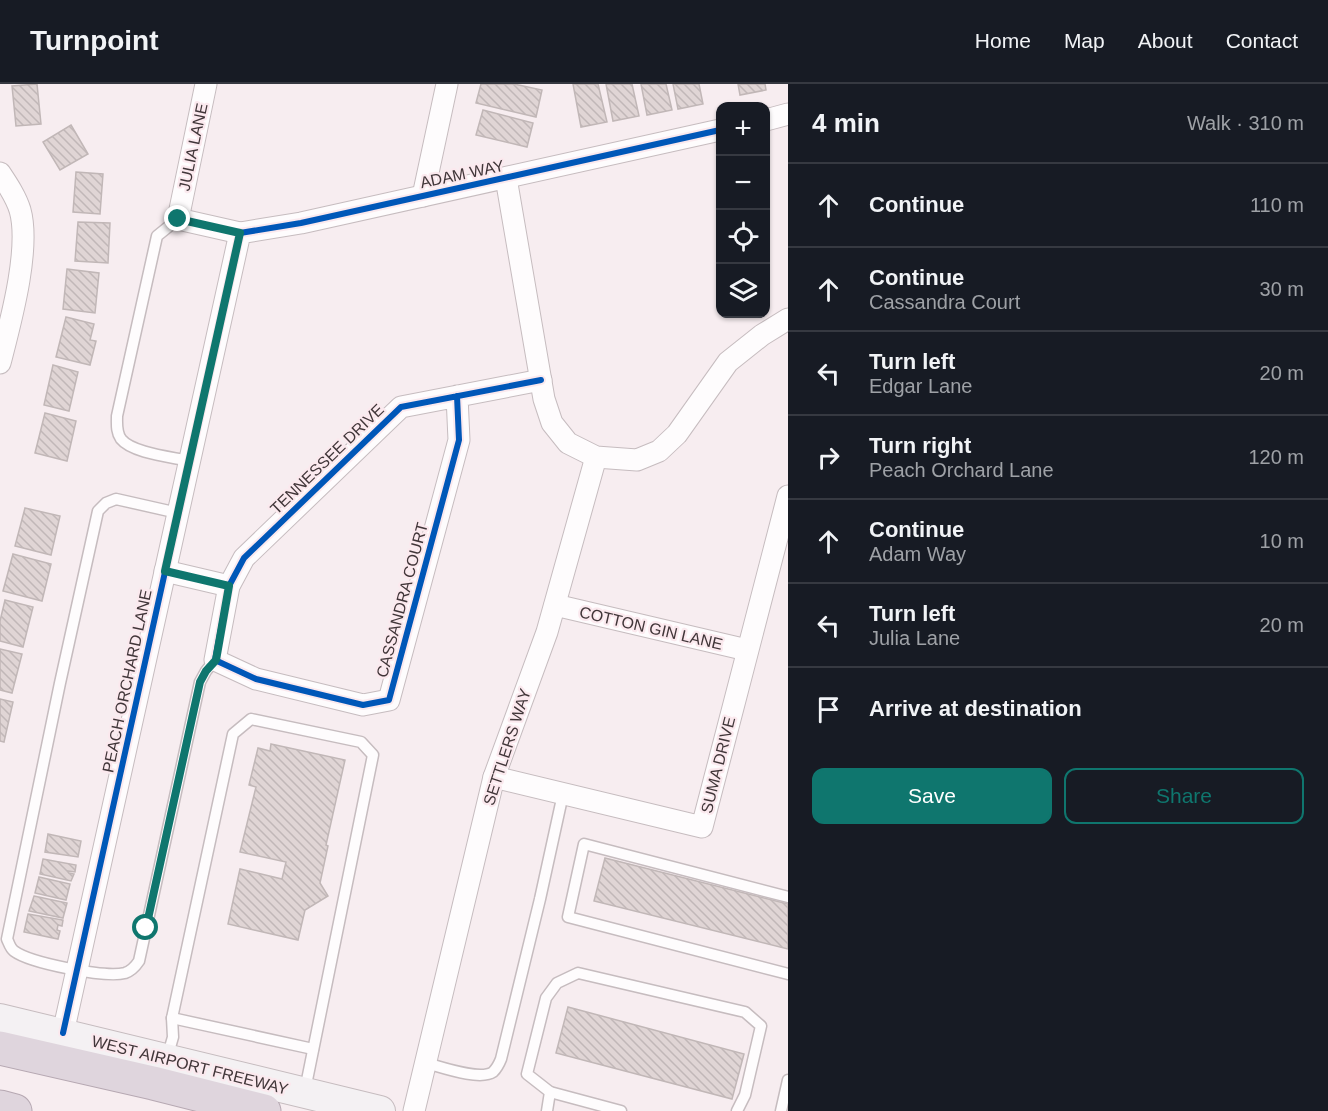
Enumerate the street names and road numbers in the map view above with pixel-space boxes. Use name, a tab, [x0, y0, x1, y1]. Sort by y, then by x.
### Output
street label: JULIA LANE	[175, 102, 211, 192]
street label: ADAM WAY	[418, 157, 506, 191]
street label: TENNESSEE DRIVE	[267, 401, 387, 517]
street label: CASSANDRA COURT	[373, 520, 431, 679]
street label: PEACH ORCHARD LANE	[99, 588, 155, 774]
street label: COTTON GIN LANE	[578, 603, 724, 653]
street label: SETTLERS WAY	[480, 686, 534, 808]
street label: SUMA DRIVE	[698, 715, 738, 815]
street label: WEST AIRPORT FREEWAY	[90, 1032, 290, 1098]

